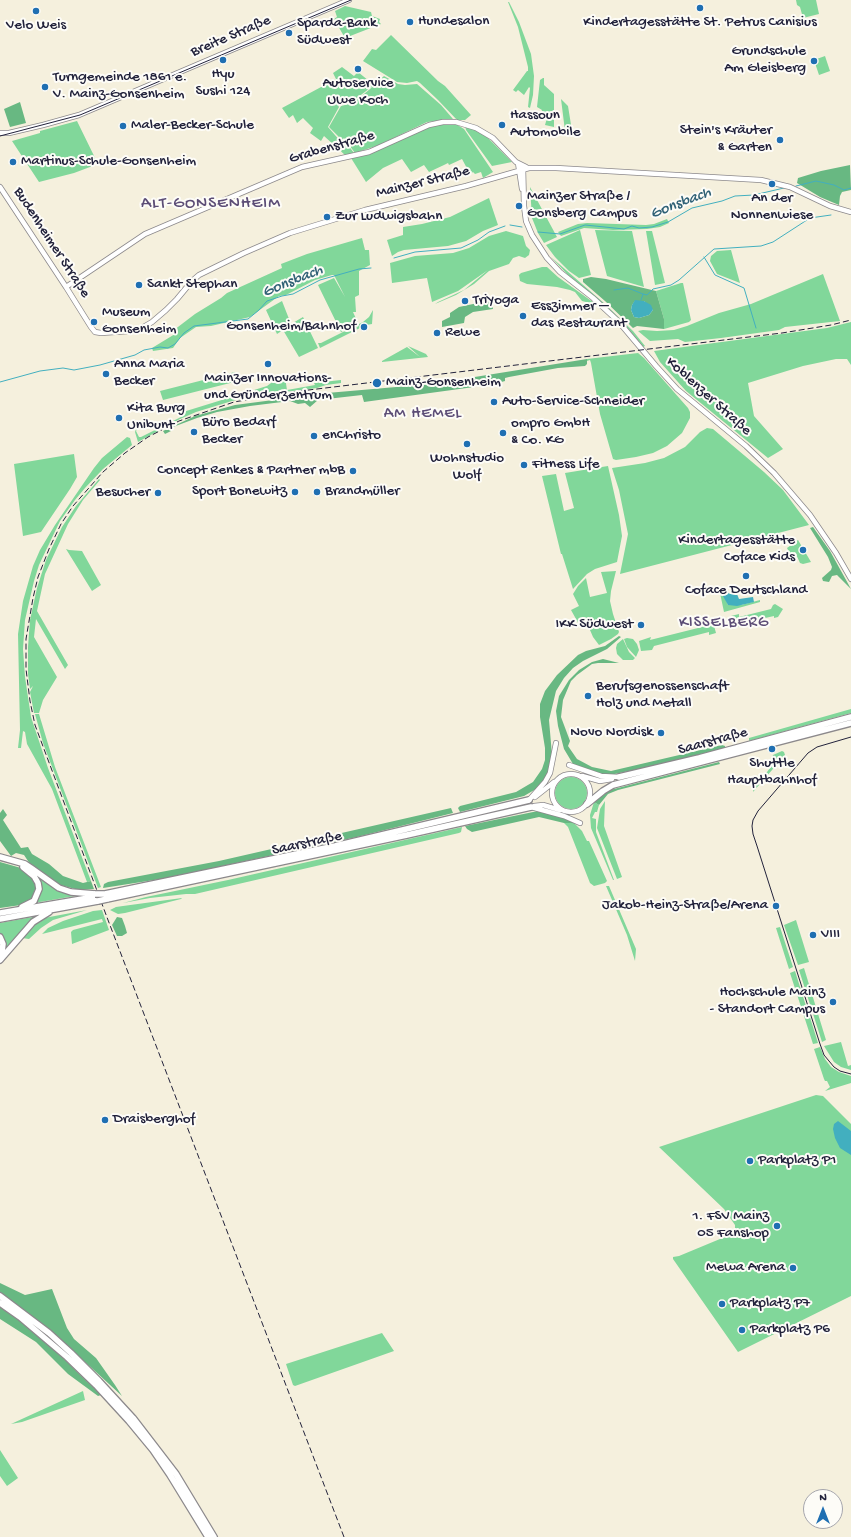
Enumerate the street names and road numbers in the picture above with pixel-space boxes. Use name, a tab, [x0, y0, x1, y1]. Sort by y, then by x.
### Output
street label: Breite Straße	[188, 12, 274, 62]
street label: Grabenstraße	[287, 127, 377, 169]
street label: Mainzer Straße	[374, 163, 472, 203]
street label: Budenheimer Straße	[9, 184, 93, 302]
street label: Koblenzer Straße	[662, 354, 754, 440]
street label: Saarstraße	[676, 724, 750, 760]
street label: Saarstraße	[270, 828, 344, 860]

